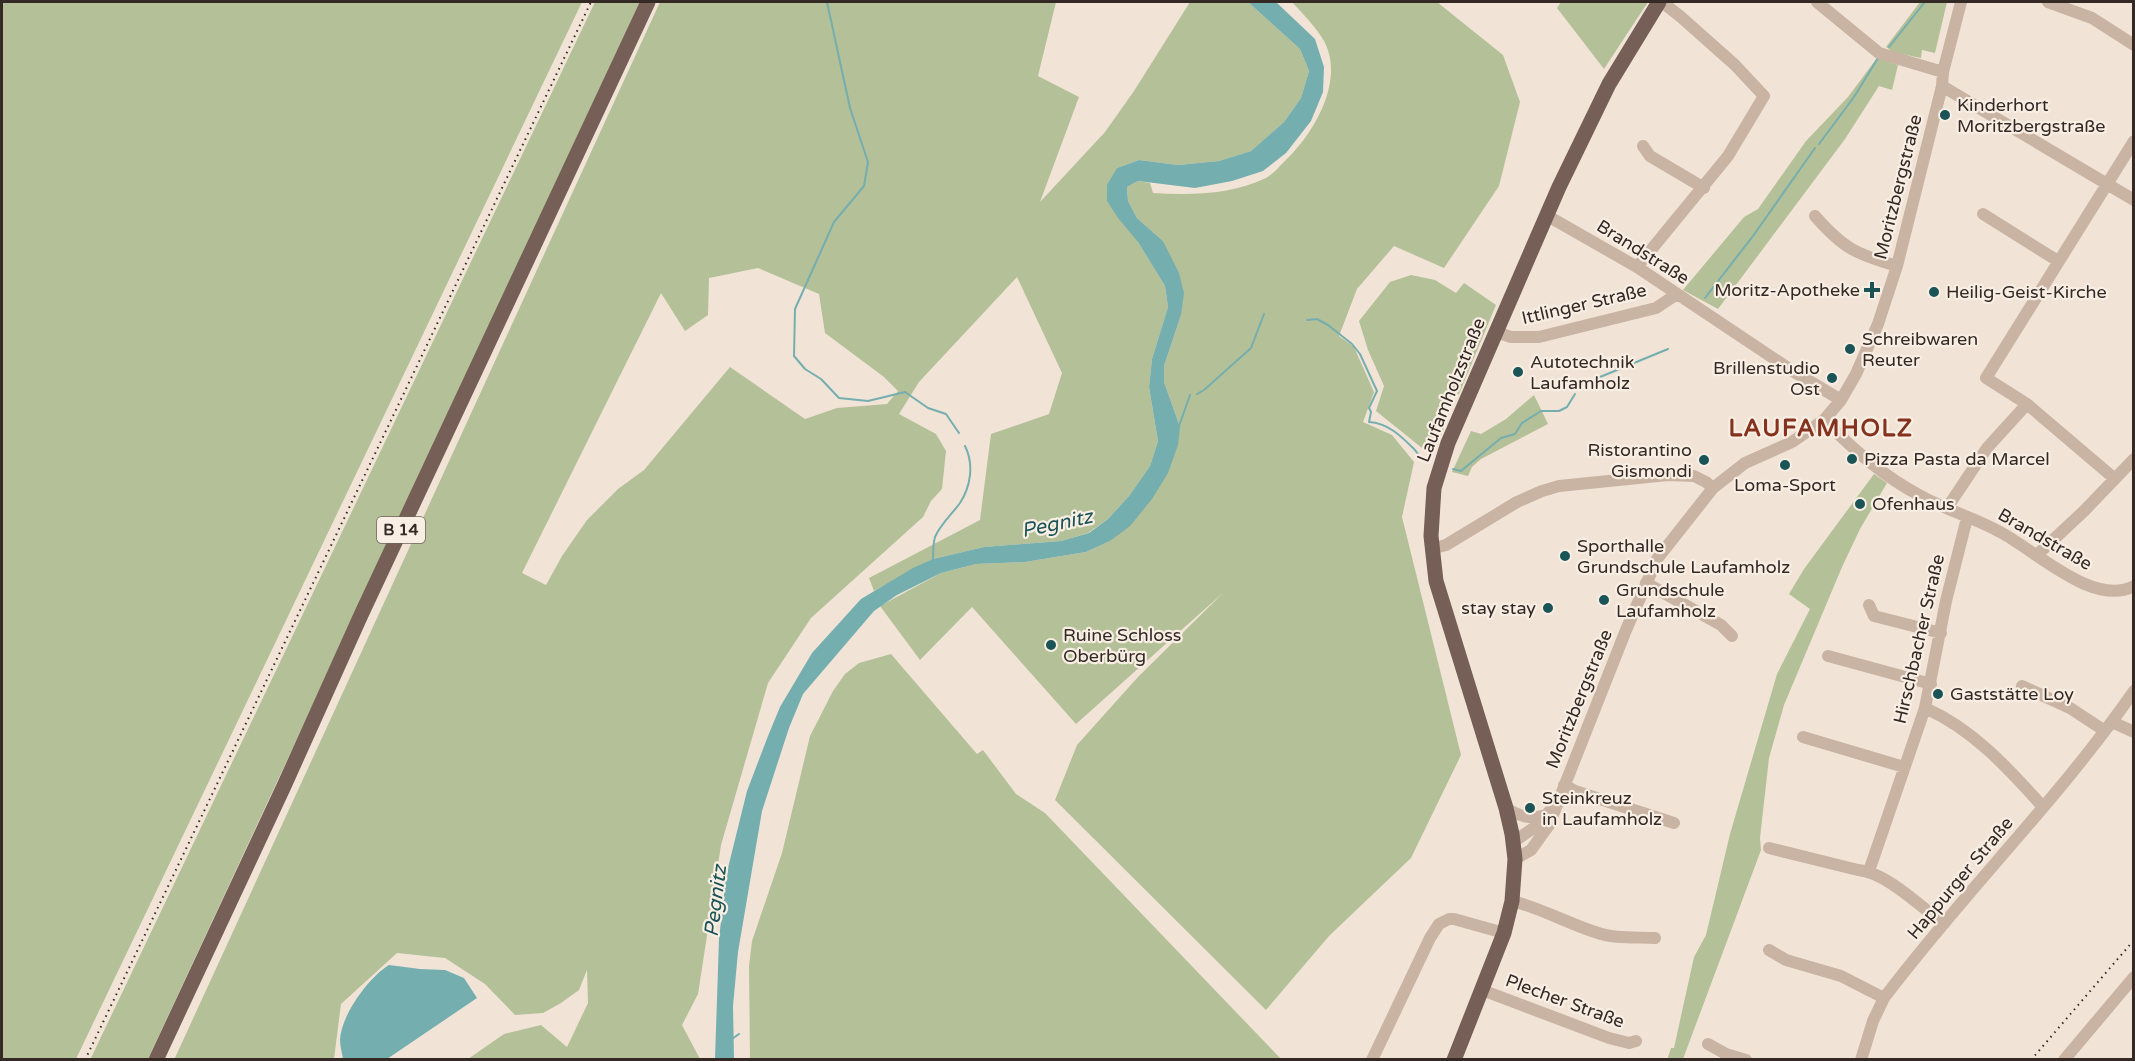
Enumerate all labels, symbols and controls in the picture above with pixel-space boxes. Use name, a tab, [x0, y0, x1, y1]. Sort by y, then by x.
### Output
place label: Kinderhort Moritzbergstraße	[1957, 94, 2105, 137]
marker: Kinderhort Moritzbergstraße	[1938, 108, 1952, 122]
street label: Moritzbergstraße	[1869, 112, 1927, 262]
street label: Brandstraße	[1593, 215, 1693, 289]
street label: Ittlinger Straße	[1519, 279, 1649, 329]
place label: Moritz-Apotheke	[1714, 279, 1860, 301]
place label: Heilig-Geist-Kirche	[1946, 281, 2107, 303]
marker: Moritz-Apotheke	[1865, 283, 1879, 297]
marker: Heilig-Geist-Kirche	[1927, 285, 1941, 299]
street label: Laufamholzstraße	[1412, 315, 1490, 465]
place label: Schreibwaren Reuter	[1862, 328, 1978, 371]
marker: Schreibwaren Reuter	[1843, 342, 1857, 356]
place label: Autotechnik Laufamholz	[1530, 351, 1635, 394]
place label: Brillenstudio Ost	[1713, 357, 1820, 400]
marker: Autotechnik Laufamholz	[1511, 365, 1525, 379]
marker: Brillenstudio Ost	[1825, 371, 1839, 385]
district label: LAUFAMHOLZ	[1728, 414, 1914, 443]
place label: Ristorantino Gismondi	[1587, 439, 1692, 482]
place label: Pizza Pasta da Marcel	[1864, 448, 2050, 470]
marker: Pizza Pasta da Marcel	[1845, 452, 1859, 466]
marker: Ristorantino Gismondi	[1697, 453, 1711, 467]
marker: Loma-Sport	[1778, 458, 1792, 472]
place label: Loma-Sport	[1734, 474, 1836, 496]
place label: Ofenhaus	[1872, 493, 1955, 515]
marker: Ofenhaus	[1853, 497, 1867, 511]
street label: Brandstraße	[1994, 503, 2096, 575]
water label: Pegnitz	[1019, 504, 1097, 543]
road number: B 14	[377, 517, 425, 543]
place label: Sporthalle Grundschule Laufamholz	[1577, 535, 1790, 578]
marker: Sporthalle Grundschule Laufamholz	[1558, 549, 1572, 563]
street label: Hirschbacher Straße	[1889, 552, 1949, 726]
place label: Grundschule Laufamholz	[1616, 579, 1725, 622]
marker: Grundschule Laufamholz	[1597, 593, 1611, 607]
place label: stay stay	[1461, 597, 1536, 619]
marker: stay stay	[1541, 601, 1555, 615]
place label: Ruine Schloss Oberbürg	[1063, 624, 1181, 667]
street label: Moritzbergstraße	[1541, 626, 1617, 772]
marker: Ruine Schloss Oberbürg	[1044, 638, 1058, 652]
place label: Gaststätte Loy	[1950, 683, 2074, 705]
marker: Gaststätte Loy	[1931, 687, 1945, 701]
place label: Steinkreuz in Laufamholz	[1542, 787, 1662, 830]
marker: Steinkreuz in Laufamholz	[1523, 801, 1537, 815]
street label: Happurger Straße	[1902, 812, 2018, 944]
water label: Pegnitz	[700, 862, 733, 938]
street label: Plecher Straße	[1503, 969, 1627, 1033]

